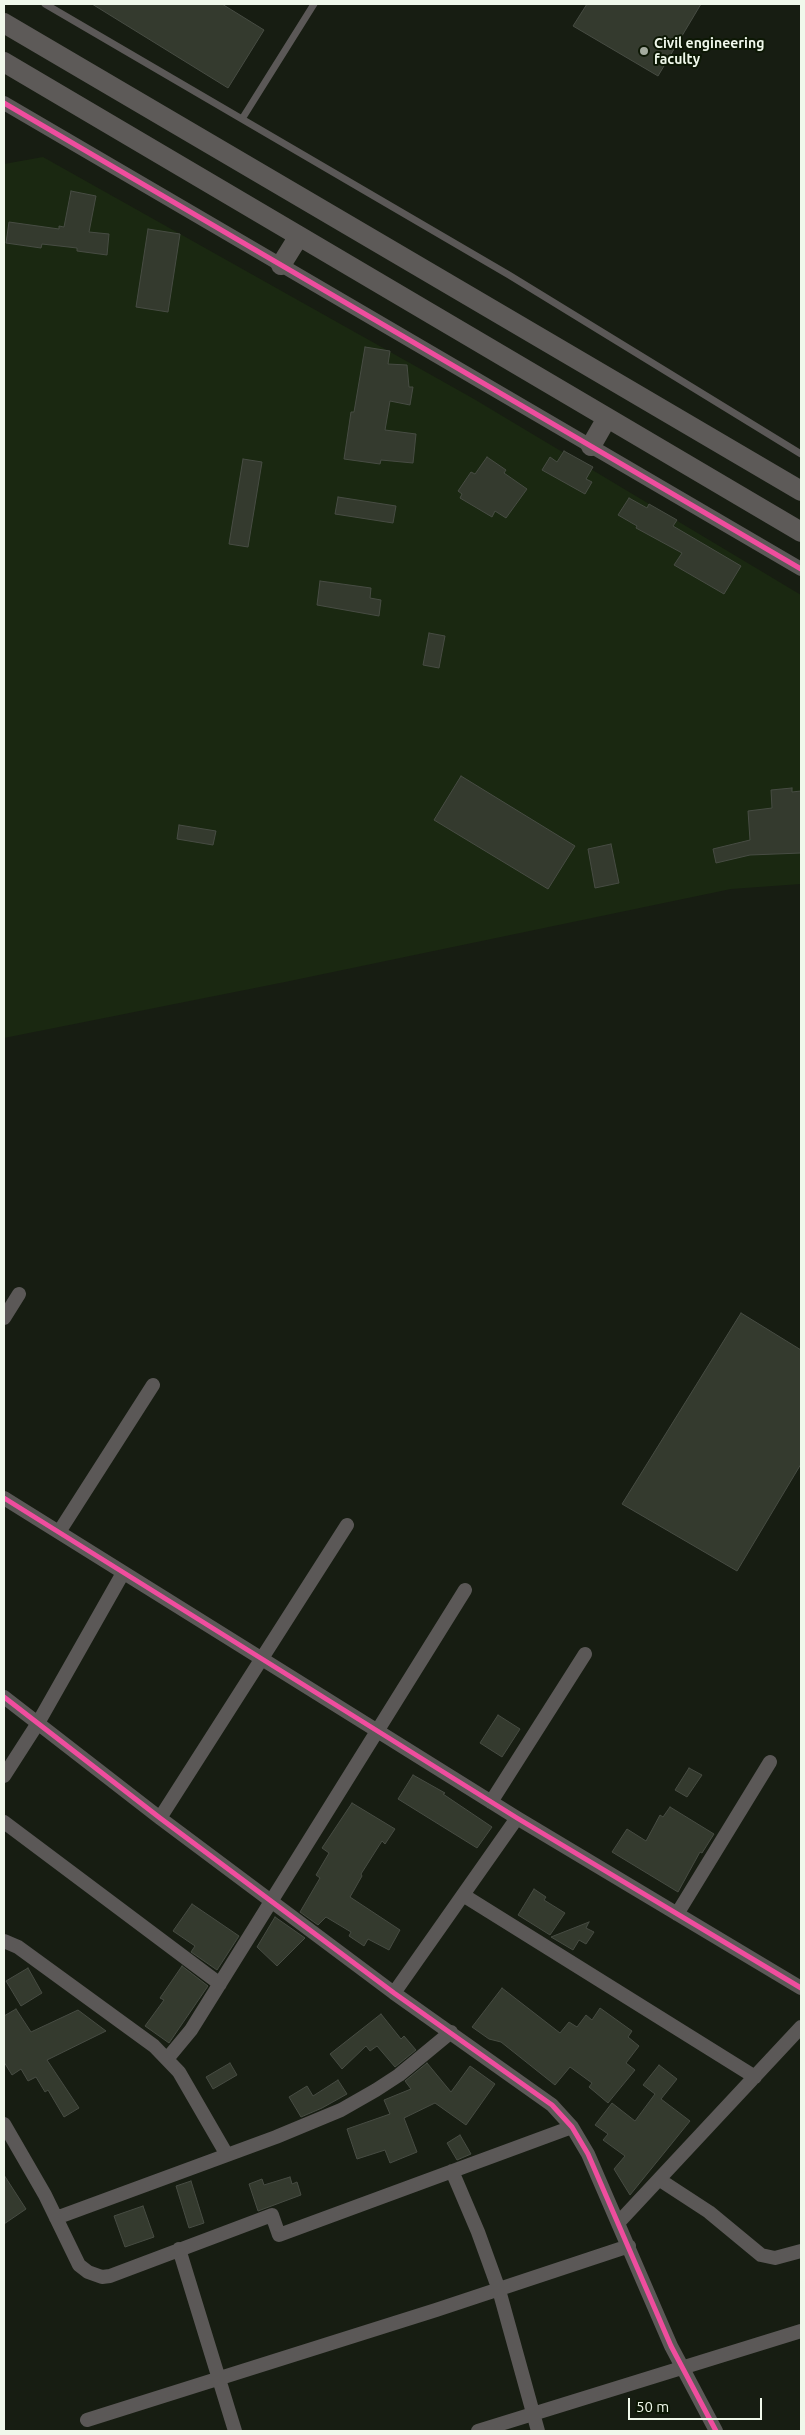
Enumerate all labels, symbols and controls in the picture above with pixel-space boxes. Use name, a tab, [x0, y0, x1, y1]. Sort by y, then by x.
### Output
place label: Civil engineering faculty	[654, 35, 764, 68]
marker: Civil engineering faculty	[638, 45, 650, 57]
scale bar	[630, 2388, 764, 2420]
text: 50 m	[636, 2398, 669, 2415]

